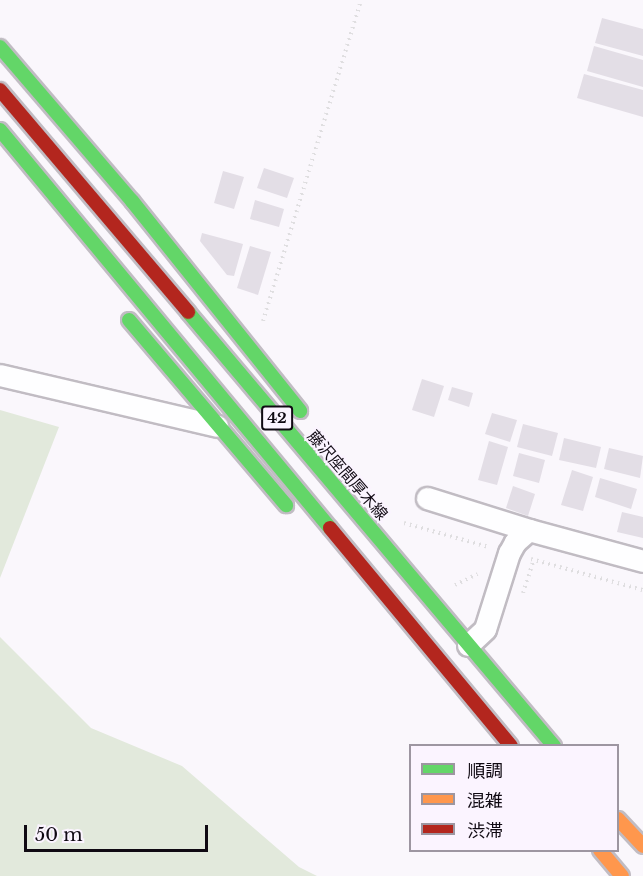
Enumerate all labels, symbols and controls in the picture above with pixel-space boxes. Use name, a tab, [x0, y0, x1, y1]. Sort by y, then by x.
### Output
road number: 42	[260, 406, 294, 430]
street label: 藤沢座間厚木線	[304, 426, 392, 524]
legend	[409, 744, 619, 852]
text: 順調	[467, 760, 503, 782]
text: 混雑	[467, 790, 503, 812]
scale bar	[27, 813, 212, 851]
text: 渋滞	[467, 820, 503, 842]
text: 50 m	[35, 824, 83, 846]

